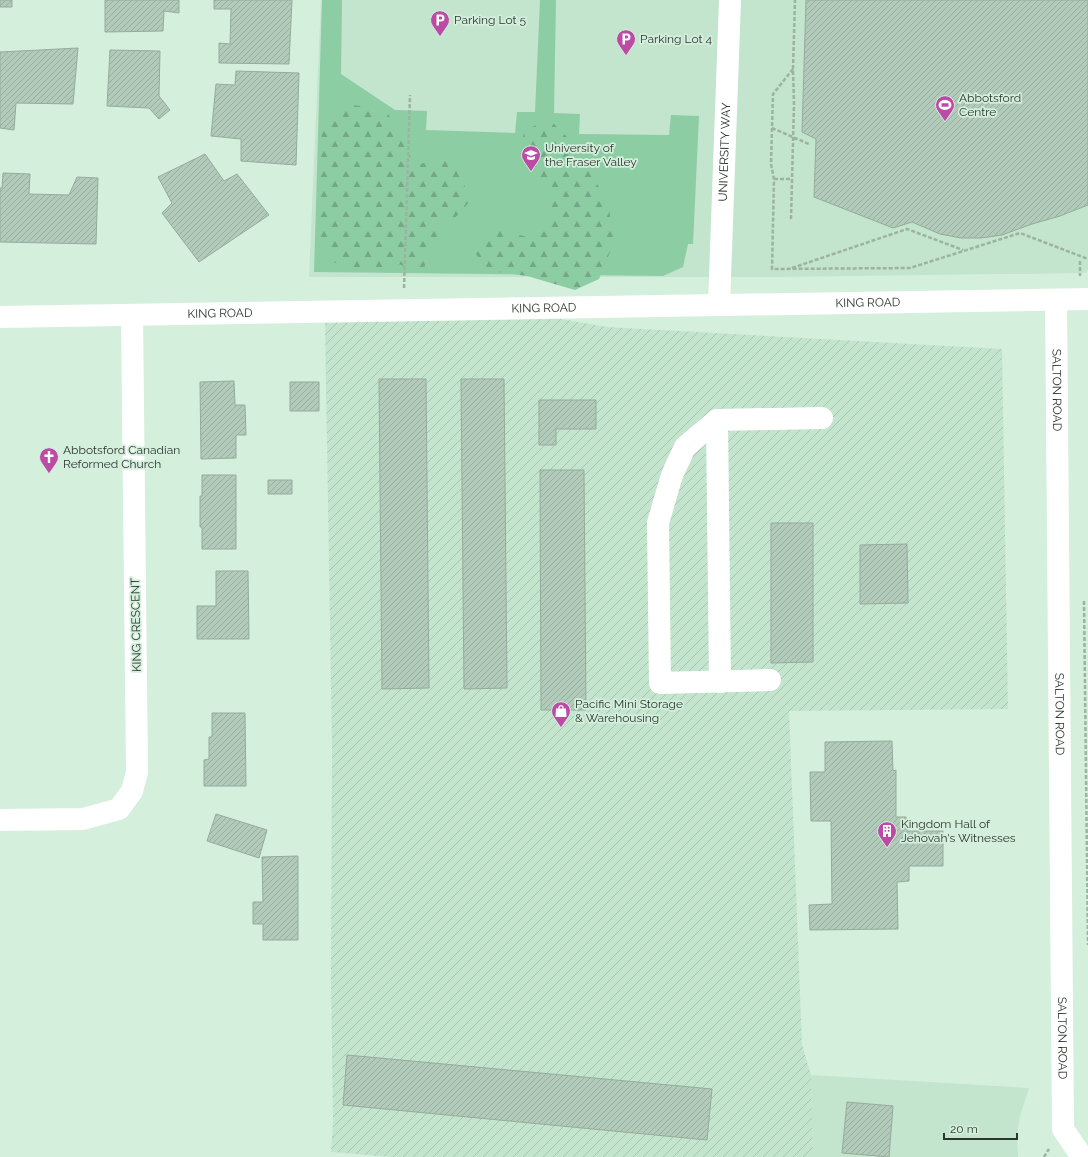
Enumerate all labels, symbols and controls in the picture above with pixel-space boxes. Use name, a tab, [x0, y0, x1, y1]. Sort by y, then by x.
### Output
parking icon: Parking Lot 5	[429, 9, 451, 37]
place label: Parking Lot 5	[454, 13, 527, 27]
parking icon: Parking Lot 4	[615, 28, 637, 56]
place label: Parking Lot 4	[640, 32, 713, 46]
place label: Abbotsford Centre	[959, 91, 1021, 119]
sports icon: Abbotsford Centre	[934, 94, 956, 122]
street label: UNIVERSITY WAY	[716, 102, 733, 202]
place label: University of the Fraser Valley	[545, 141, 637, 169]
school or university icon: University of the Fraser Valley	[520, 144, 542, 172]
street label: KING ROAD	[835, 295, 901, 310]
street label: KING ROAD	[511, 300, 577, 316]
street label: KING ROAD	[187, 306, 253, 321]
street label: SALTON ROAD	[1049, 349, 1064, 432]
place label: Abbotsford Canadian Reformed Church	[63, 443, 180, 471]
church icon: Abbotsford Canadian Reformed Church	[38, 446, 60, 474]
street label: KING CRESCENT	[128, 577, 144, 672]
street label: SALTON ROAD	[1052, 673, 1067, 756]
place label: Pacific Mini Storage & Warehousing	[575, 697, 683, 725]
shop icon: Pacific Mini Storage & Warehousing	[550, 700, 572, 728]
place label: Kingdom Hall of Jehovah's Witnesses	[901, 817, 1016, 845]
building icon: Kingdom Hall of Jehovah's Witnesses	[876, 820, 898, 848]
street label: SALTON ROAD	[1055, 997, 1070, 1080]
scale bar	[944, 1115, 1017, 1141]
text: 20 m	[950, 1122, 978, 1136]

